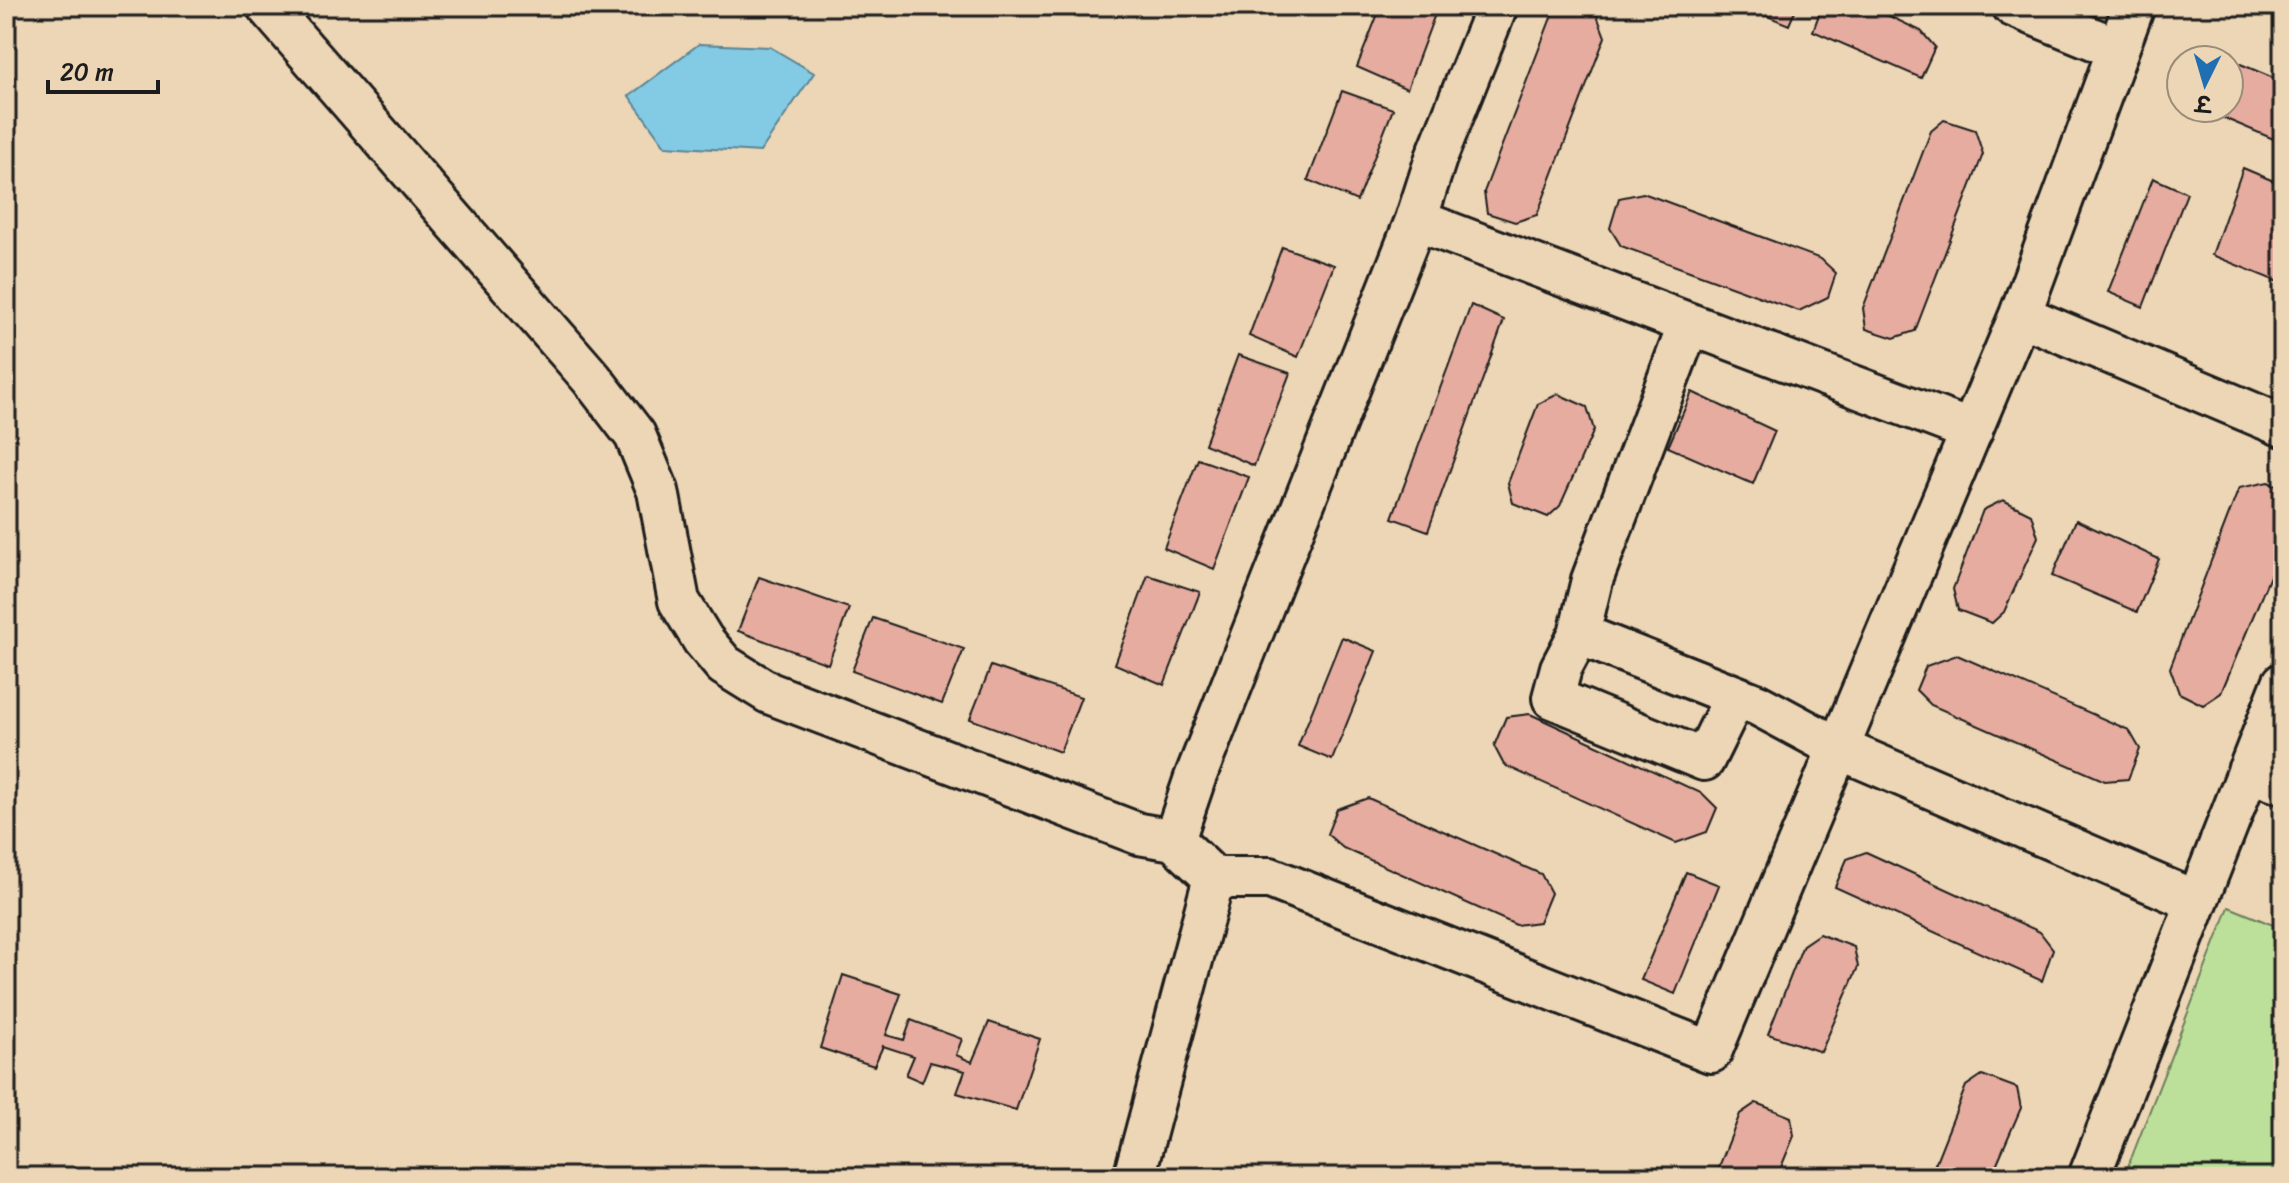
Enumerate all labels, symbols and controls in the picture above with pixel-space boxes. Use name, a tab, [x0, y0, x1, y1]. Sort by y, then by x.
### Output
scale bar	[48, 44, 158, 94]
north arrow	[2165, 44, 2245, 124]
text: 20 m	[60, 51, 114, 93]
text: उ	[2192, 83, 2214, 124]

